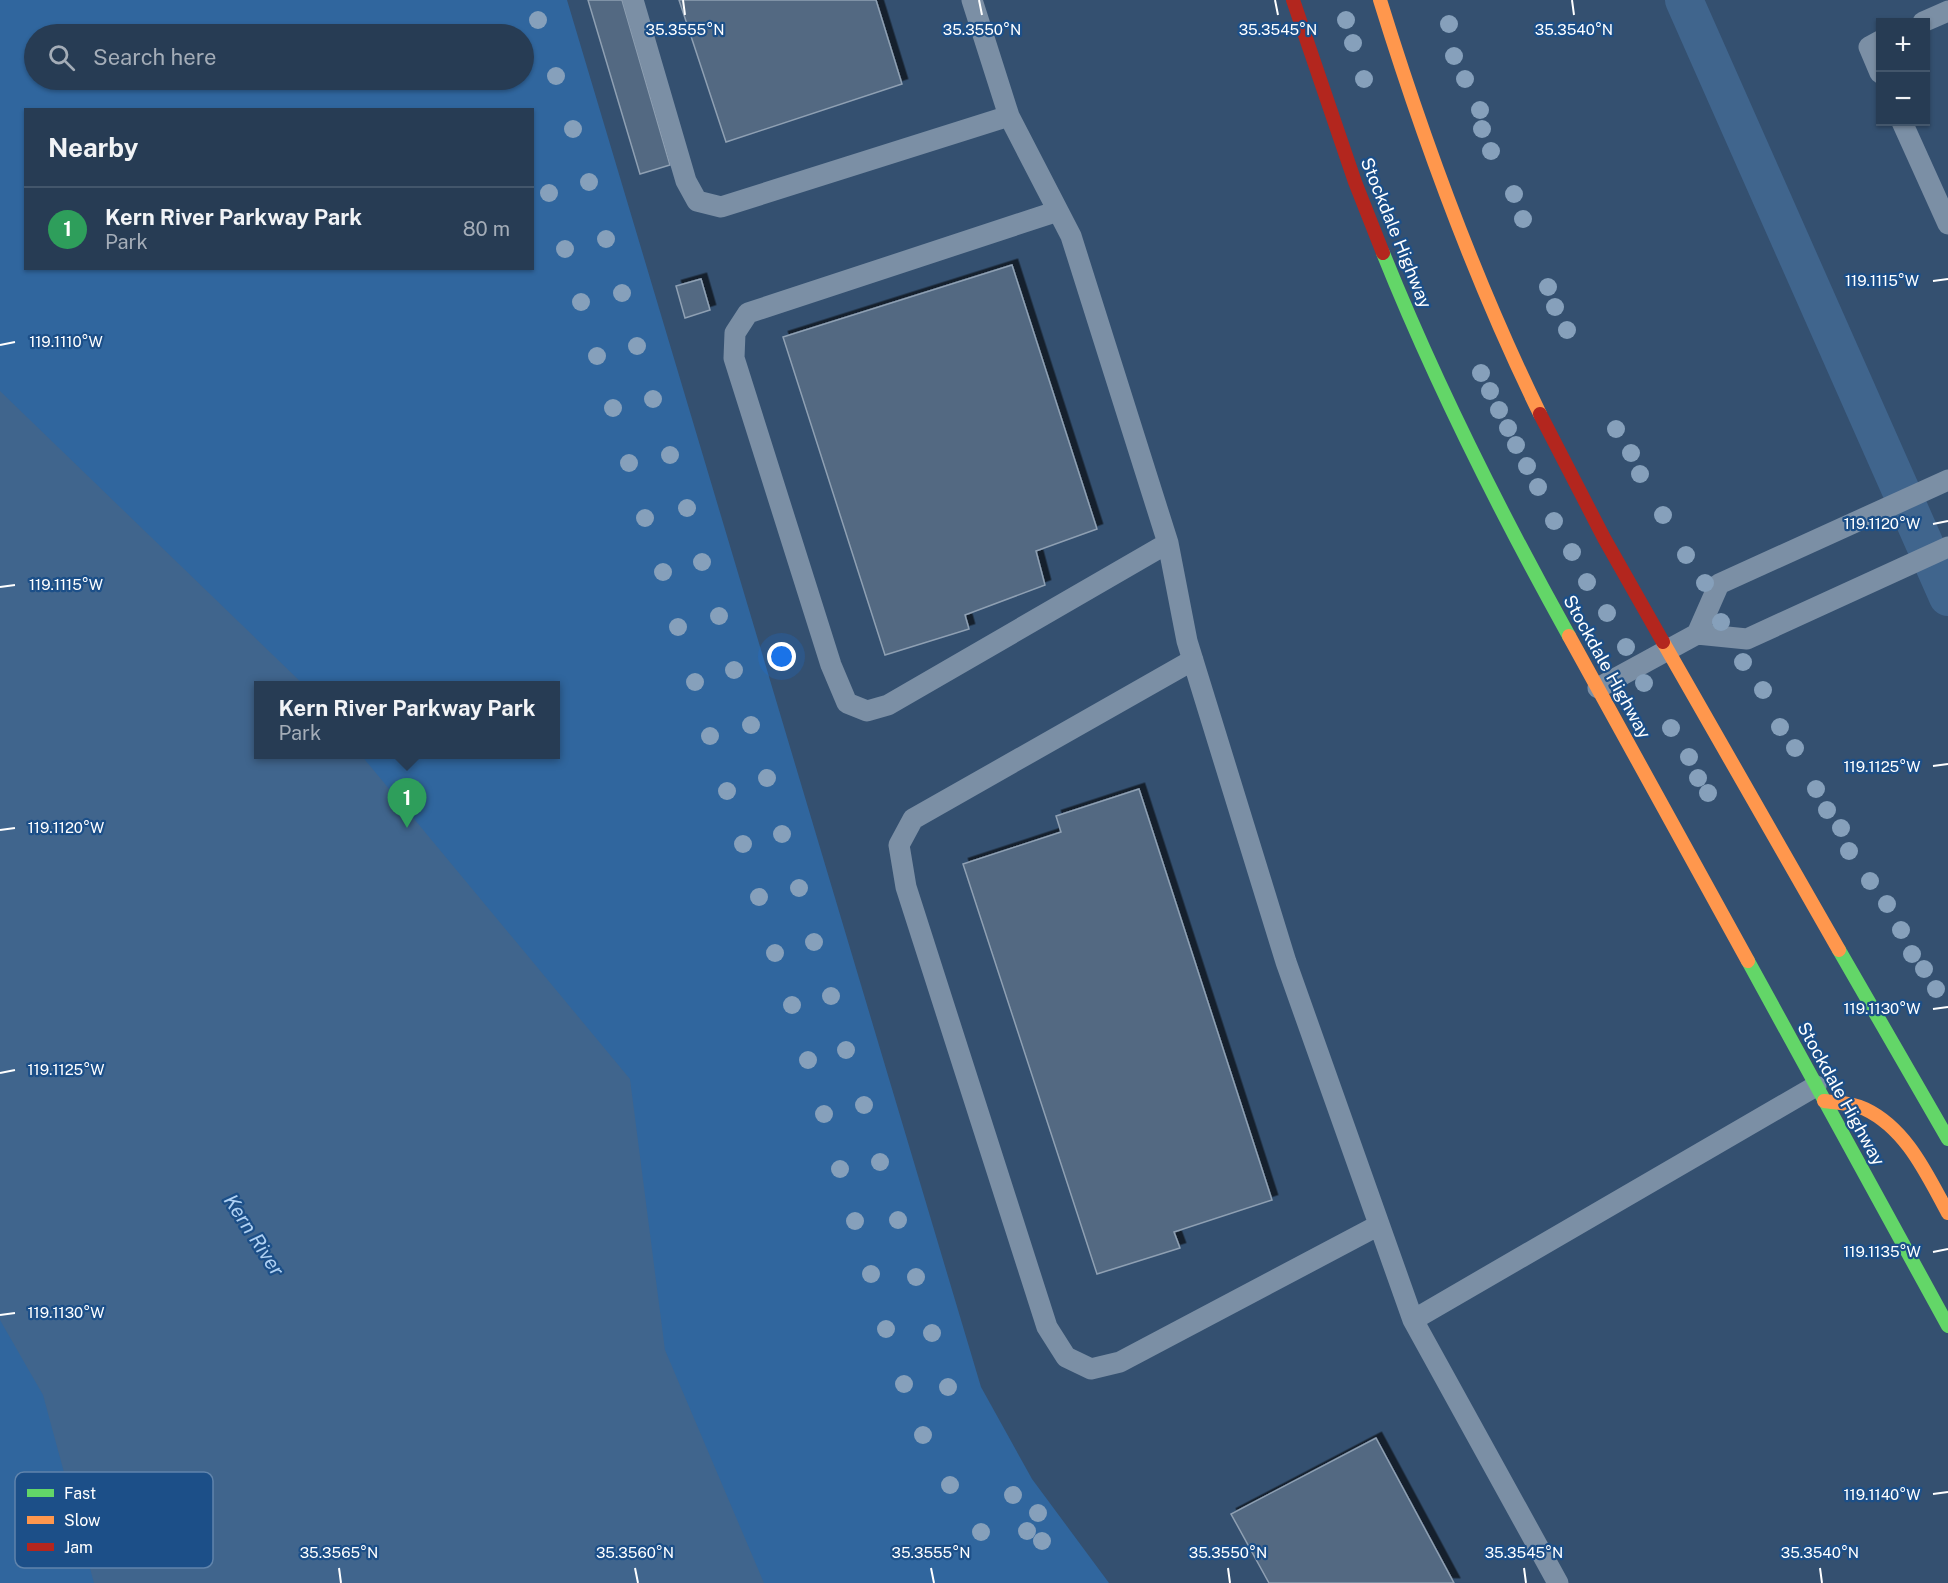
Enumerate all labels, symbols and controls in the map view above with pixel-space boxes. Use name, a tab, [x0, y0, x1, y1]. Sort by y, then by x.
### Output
map controls	[1876, 18, 1930, 126]
button: +	[1876, 18, 1930, 72]
text: 35.3555°N	[646, 21, 724, 38]
text: 35.3550°N	[943, 21, 1021, 38]
text: 35.3545°N	[1239, 21, 1317, 38]
text: 35.3540°N	[1535, 21, 1613, 38]
search box	[24, 24, 534, 90]
icon: search	[45, 41, 78, 74]
text: Search here	[93, 44, 217, 70]
button: −	[1876, 72, 1930, 126]
text: Nearby	[48, 132, 138, 163]
street label: Stockdale Highway	[1357, 154, 1436, 312]
text: Kern River Parkway Park	[105, 204, 362, 230]
text: 1	[63, 217, 72, 241]
text: 80 m	[463, 217, 510, 241]
text: Park	[105, 230, 148, 254]
text: 119.1115°W	[1845, 272, 1919, 289]
text: 119.1110°W	[29, 333, 103, 350]
text: 119.1120°W	[1844, 515, 1920, 532]
text: 119.1115°W	[29, 576, 103, 593]
street label: Stockdale Highway	[1559, 591, 1656, 742]
your location	[767, 642, 796, 671]
popup	[254, 681, 560, 759]
text: Kern River Parkway Park	[279, 695, 535, 721]
text: Park	[279, 721, 321, 745]
text: 119.1125°W	[1844, 758, 1920, 775]
pin: 1	[388, 778, 426, 828]
text: 119.1120°W	[28, 819, 104, 836]
text: 119.1130°W	[1844, 1000, 1920, 1017]
street label: Stockdale Highway	[1793, 1018, 1890, 1169]
text: 119.1125°W	[28, 1061, 104, 1078]
water label: Kern River	[219, 1190, 290, 1281]
text: 119.1135°W	[1843, 1243, 1921, 1260]
text: 119.1130°W	[28, 1304, 104, 1321]
legend	[15, 1472, 213, 1568]
text: Fast	[64, 1484, 96, 1503]
text: 119.1140°W	[1843, 1486, 1921, 1503]
text: Slow	[64, 1511, 101, 1530]
text: Jam	[64, 1538, 93, 1557]
text: 35.3565°N	[300, 1544, 378, 1561]
text: 35.3560°N	[596, 1544, 674, 1561]
text: 35.3555°N	[892, 1544, 970, 1561]
text: 35.3550°N	[1189, 1544, 1267, 1561]
text: 35.3545°N	[1485, 1544, 1563, 1561]
text: 35.3540°N	[1781, 1544, 1859, 1561]

